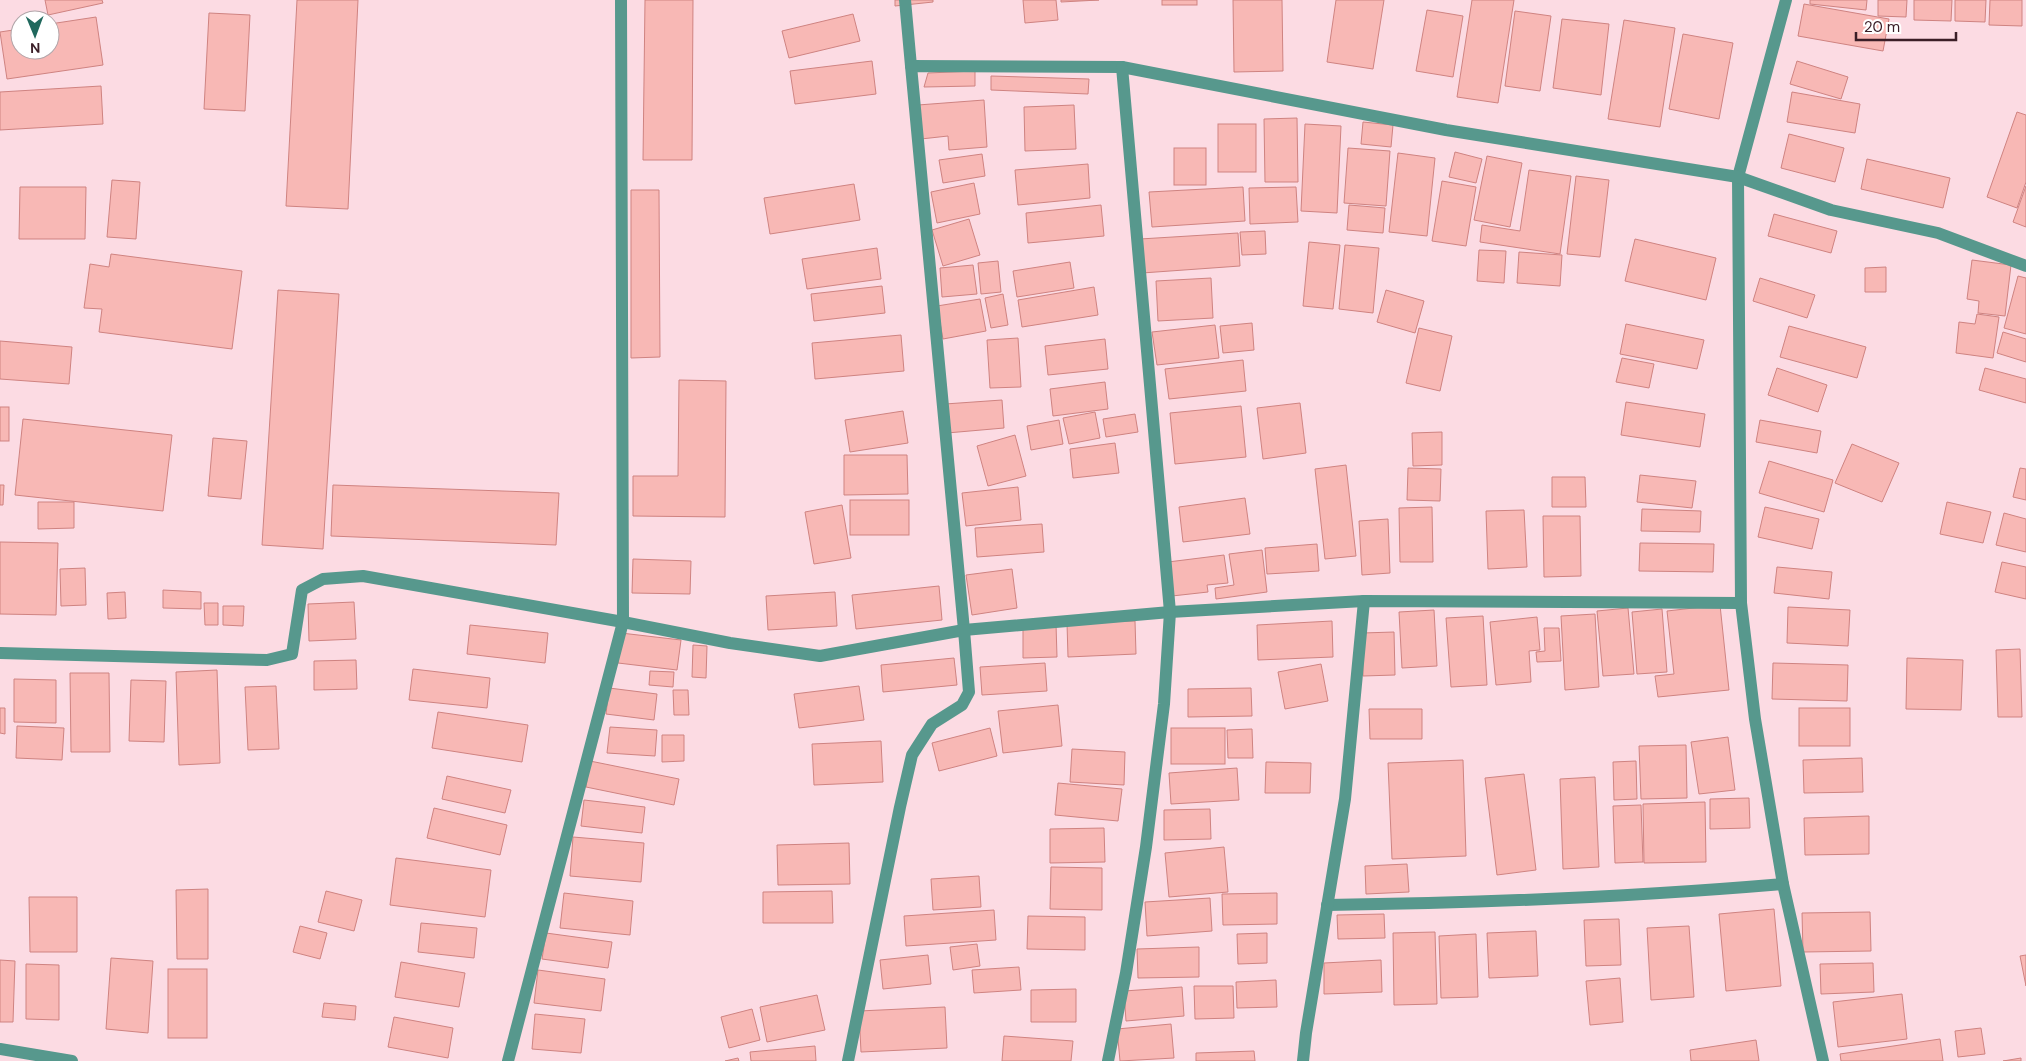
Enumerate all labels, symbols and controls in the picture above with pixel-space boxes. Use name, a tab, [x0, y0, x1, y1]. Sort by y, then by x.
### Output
north arrow	[10, 10, 60, 60]
scale bar	[1856, 10, 1956, 42]
text: 20 m	[1864, 17, 1900, 37]
text: N	[30, 39, 40, 57]

